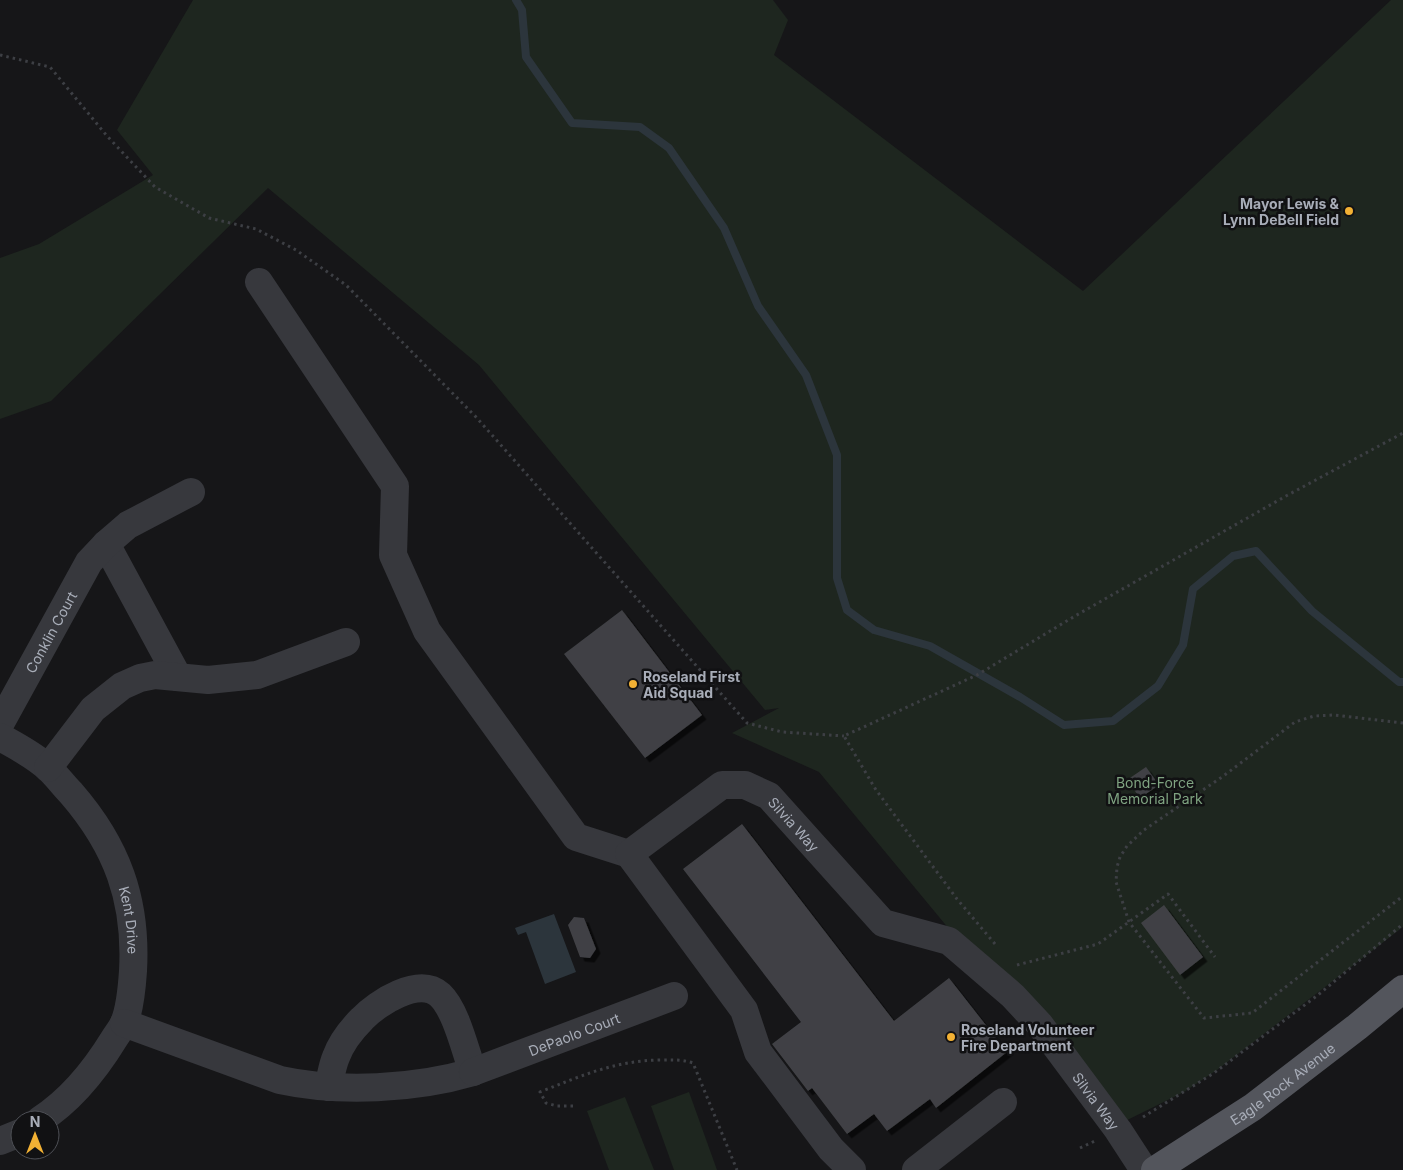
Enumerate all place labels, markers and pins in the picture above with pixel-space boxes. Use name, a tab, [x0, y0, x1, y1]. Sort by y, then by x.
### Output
place label: Mayor Lewis & Lynn DeBell Field	[1223, 195, 1340, 228]
marker: Mayor Lewis & Lynn DeBell Field	[1343, 205, 1355, 217]
place label: Roseland First Aid Squad	[643, 668, 740, 701]
marker: Roseland First Aid Squad	[627, 678, 639, 690]
place label: Roseland Volunteer Fire Department	[961, 1021, 1095, 1054]
marker: Roseland Volunteer Fire Department	[945, 1031, 957, 1043]

